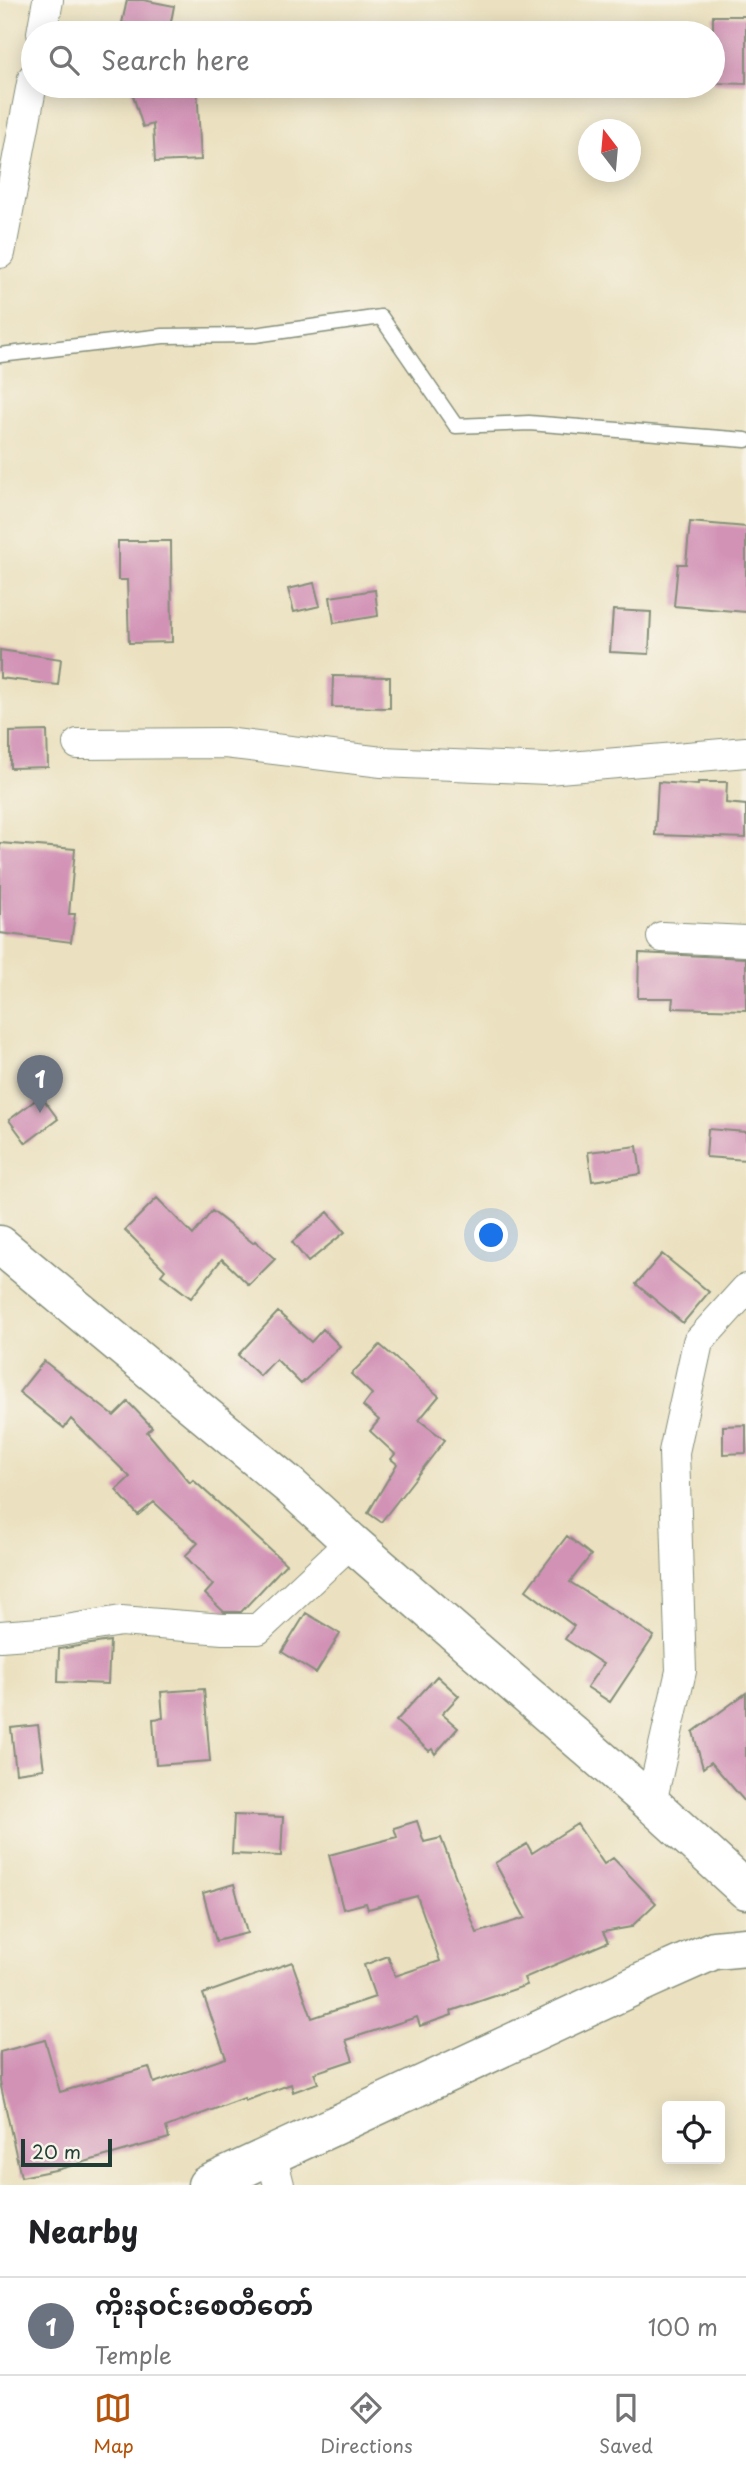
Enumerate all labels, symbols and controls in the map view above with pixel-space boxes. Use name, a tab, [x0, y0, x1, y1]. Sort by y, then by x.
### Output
search box	[21, 21, 725, 98]
text: Search here	[101, 40, 250, 79]
icon: search	[45, 41, 83, 79]
north arrow	[578, 119, 641, 182]
pin: 1	[17, 1055, 63, 1113]
your location	[474, 1218, 508, 1252]
map controls	[662, 2101, 725, 2164]
button: locate	[662, 2101, 725, 2164]
scale bar	[21, 2136, 112, 2168]
text: 20 m	[32, 2137, 81, 2165]
text: Nearby	[28, 2208, 138, 2253]
text: ကိုးနဝင်းစေတီတော်	[95, 2285, 313, 2324]
text: 1	[46, 2309, 57, 2344]
text: 100 m	[648, 2309, 718, 2344]
text: Temple	[95, 2337, 172, 2372]
tab: Map	[93, 2389, 134, 2459]
tab: Directions	[320, 2389, 413, 2459]
tab: Saved	[599, 2389, 653, 2459]

